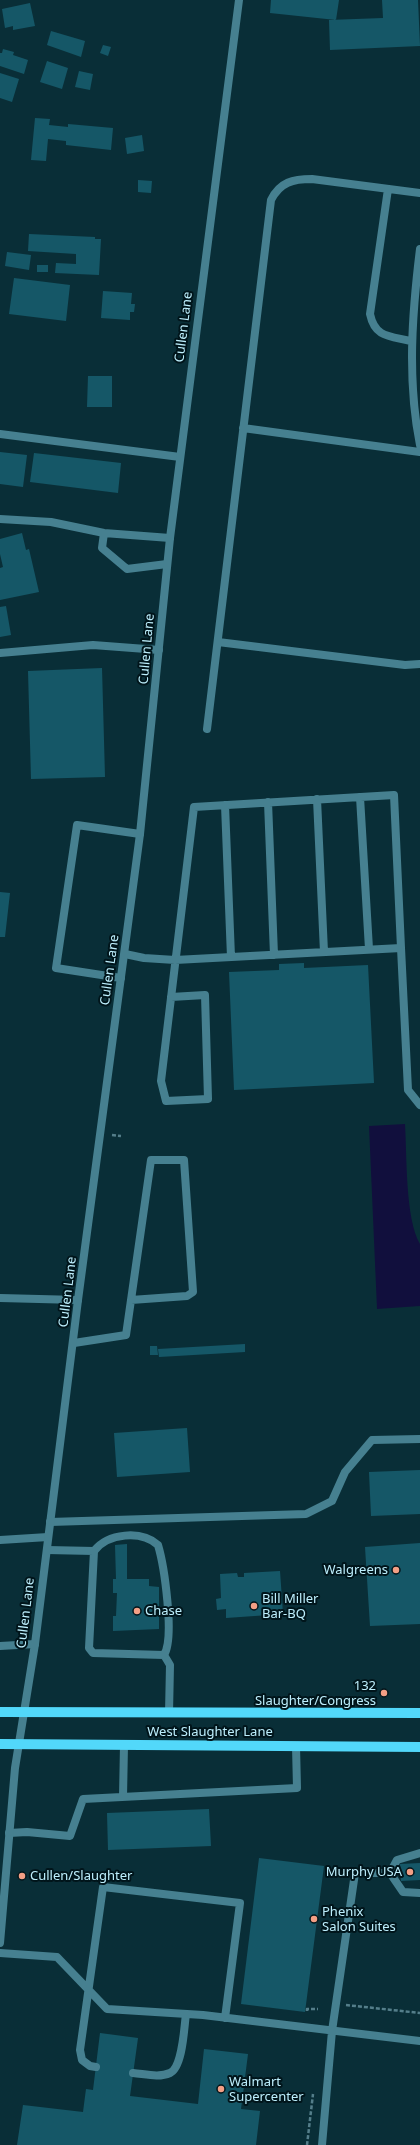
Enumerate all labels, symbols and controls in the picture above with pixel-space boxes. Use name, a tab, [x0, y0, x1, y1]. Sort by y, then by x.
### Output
street label: Cullen Lane	[172, 291, 196, 363]
street label: Cullen Lane	[136, 613, 158, 685]
street label: Cullen Lane	[97, 934, 123, 1006]
street label: Cullen Lane	[56, 1256, 80, 1328]
place label: Walgreens	[323, 1562, 388, 1578]
marker: Walgreens	[391, 1565, 401, 1575]
street label: Cullen Lane	[14, 1577, 38, 1649]
place label: Bill Miller Bar-BQ	[262, 1591, 318, 1622]
marker: Bill Miller Bar-BQ	[249, 1601, 259, 1611]
place label: Chase	[145, 1603, 182, 1619]
marker: Chase	[132, 1606, 142, 1616]
place label: 132 Slaughter/Congress	[255, 1678, 376, 1709]
marker: 132 Slaughter/Congress	[379, 1688, 389, 1698]
street label: West Slaughter Lane	[147, 1724, 273, 1740]
place label: Murphy USA	[326, 1864, 402, 1880]
marker: Murphy USA	[405, 1867, 415, 1877]
place label: Cullen/Slaughter	[30, 1868, 132, 1884]
marker: Cullen/Slaughter	[17, 1871, 27, 1881]
place label: Phenix Salon Suites	[322, 1904, 396, 1935]
marker: Phenix Salon Suites	[309, 1914, 319, 1924]
place label: Walmart Supercenter	[229, 2074, 304, 2105]
marker: Walmart Supercenter	[216, 2084, 226, 2094]

